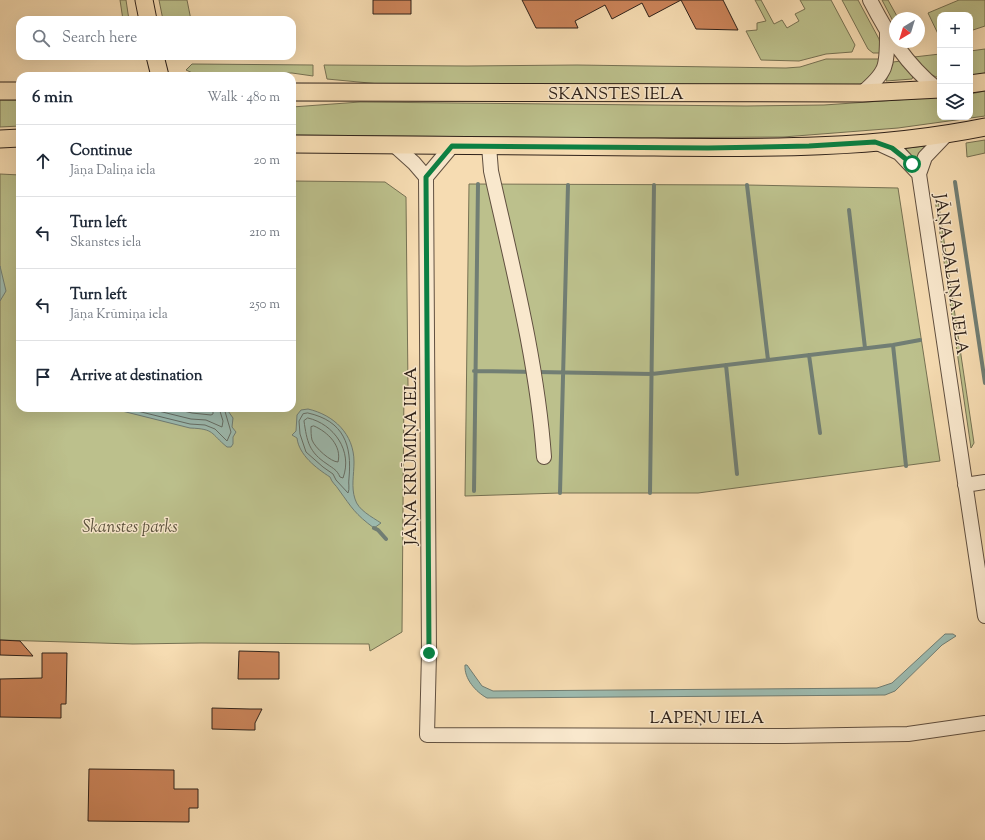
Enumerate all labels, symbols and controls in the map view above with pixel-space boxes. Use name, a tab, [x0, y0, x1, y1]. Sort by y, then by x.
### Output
north arrow	[889, 12, 925, 48]
map controls	[937, 12, 973, 120]
button: +	[937, 12, 973, 48]
search box	[16, 16, 296, 60]
icon: search	[30, 27, 52, 49]
text: Search here	[62, 28, 137, 49]
button: −	[937, 48, 973, 84]
street label: SKANSTES IELA	[548, 83, 684, 107]
button: layers	[937, 84, 973, 120]
text: 6 min	[32, 86, 73, 110]
text: Walk · 480 m	[207, 89, 280, 107]
text: Continue	[70, 141, 132, 162]
icon: ahead	[32, 150, 54, 172]
text: 20 m	[254, 152, 280, 170]
route start	[903, 155, 921, 173]
text: Jāņa Daliņa iela	[70, 162, 156, 180]
street label: JĀŅA DALIŅA IELA	[927, 191, 973, 357]
text: Turn left	[70, 213, 127, 234]
icon: left	[32, 222, 54, 244]
text: 210 m	[249, 224, 280, 242]
text: Skanstes iela	[70, 234, 141, 252]
text: Turn left	[70, 285, 127, 306]
icon: left	[32, 294, 54, 316]
text: 250 m	[249, 296, 280, 314]
text: Jāņa Krūmiņa iela	[70, 306, 168, 324]
icon: arrive	[32, 366, 54, 388]
text: Arrive at destination	[70, 366, 203, 387]
street label: JĀŅA KRŪMIŅA IELA	[400, 366, 424, 546]
park label: Skanstes parks	[82, 516, 178, 540]
route end	[420, 644, 438, 662]
street label: LAPEŅU IELA	[650, 707, 765, 731]

